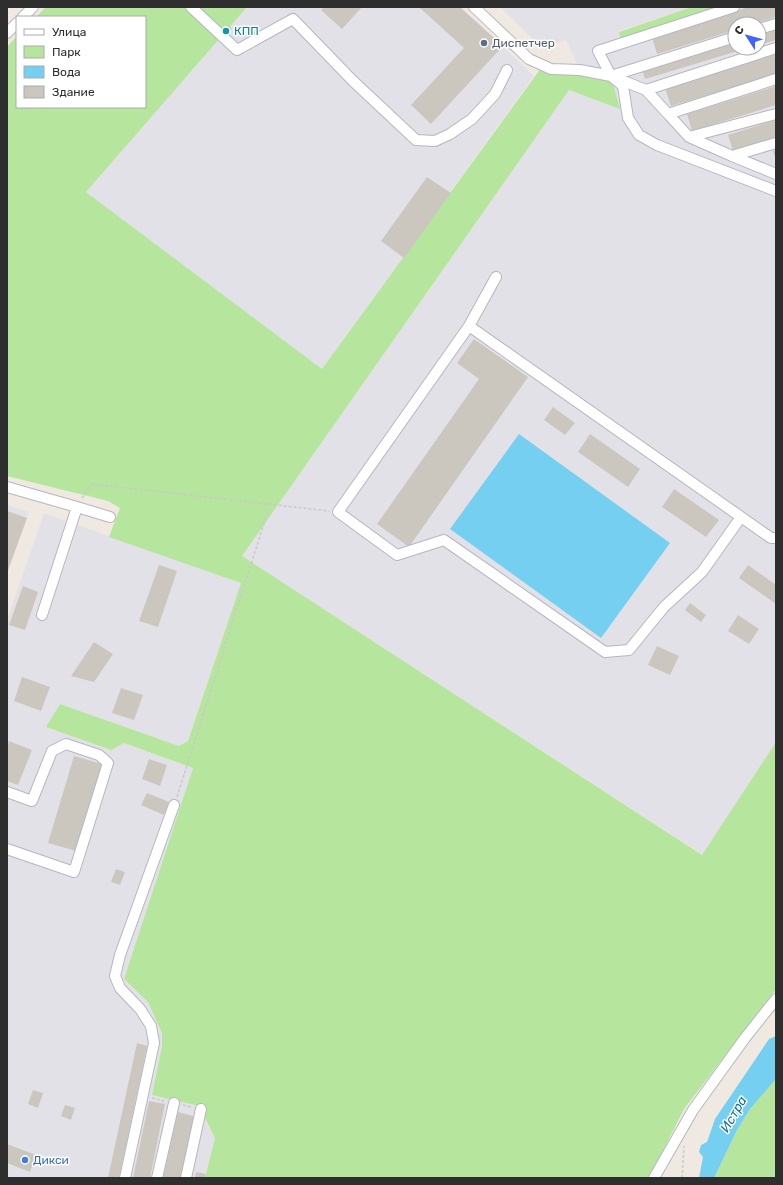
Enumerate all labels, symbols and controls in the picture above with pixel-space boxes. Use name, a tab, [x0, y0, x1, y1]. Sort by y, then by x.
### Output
legend	[16, 16, 146, 108]
north arrow	[727, 16, 767, 56]
text: С	[732, 23, 747, 37]
place label: КПП	[234, 24, 259, 38]
text: Улица	[52, 25, 86, 39]
marker: КПП	[221, 26, 231, 36]
place label: Диспетчер	[492, 36, 555, 50]
marker: Диспетчер	[479, 38, 489, 48]
text: Парк	[52, 45, 81, 59]
text: Вода	[52, 65, 81, 79]
text: Здание	[52, 85, 95, 99]
water label: Истра	[717, 1093, 750, 1135]
place label: Дикси	[33, 1153, 69, 1167]
marker: Дикси	[20, 1155, 30, 1165]

